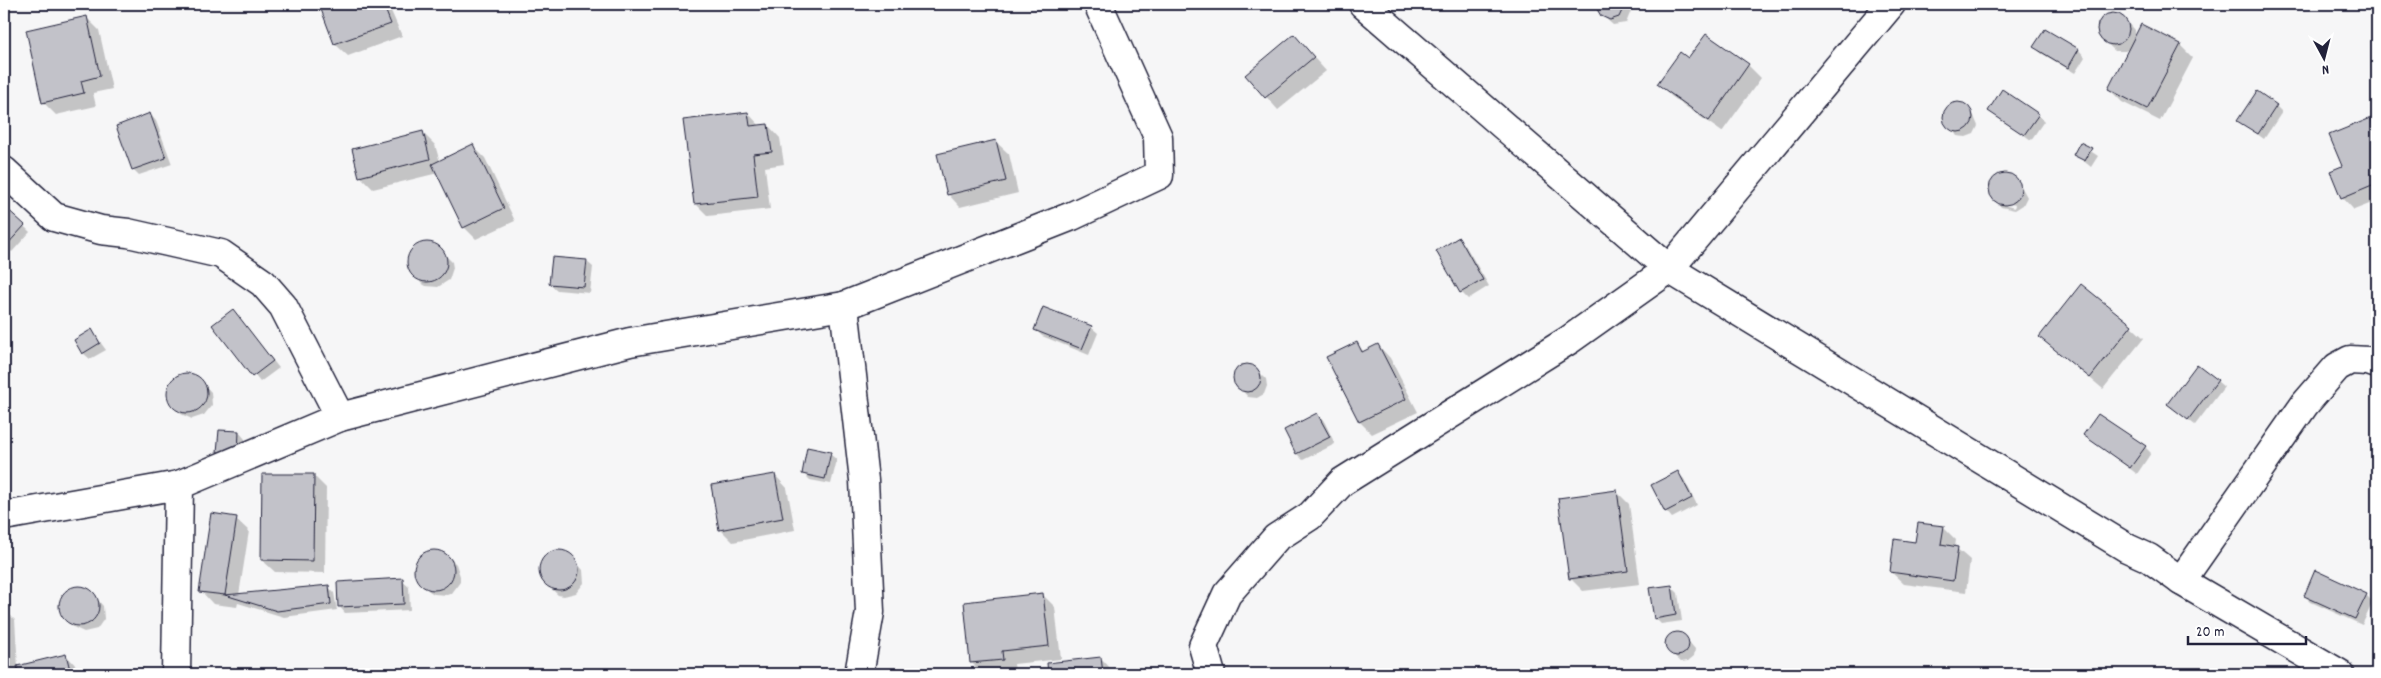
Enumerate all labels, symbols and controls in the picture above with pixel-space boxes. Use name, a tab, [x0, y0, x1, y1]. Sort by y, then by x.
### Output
north arrow	[2298, 32, 2348, 82]
text: N	[2321, 59, 2330, 79]
scale bar	[2188, 613, 2306, 645]
text: 20 m	[2196, 622, 2224, 644]

